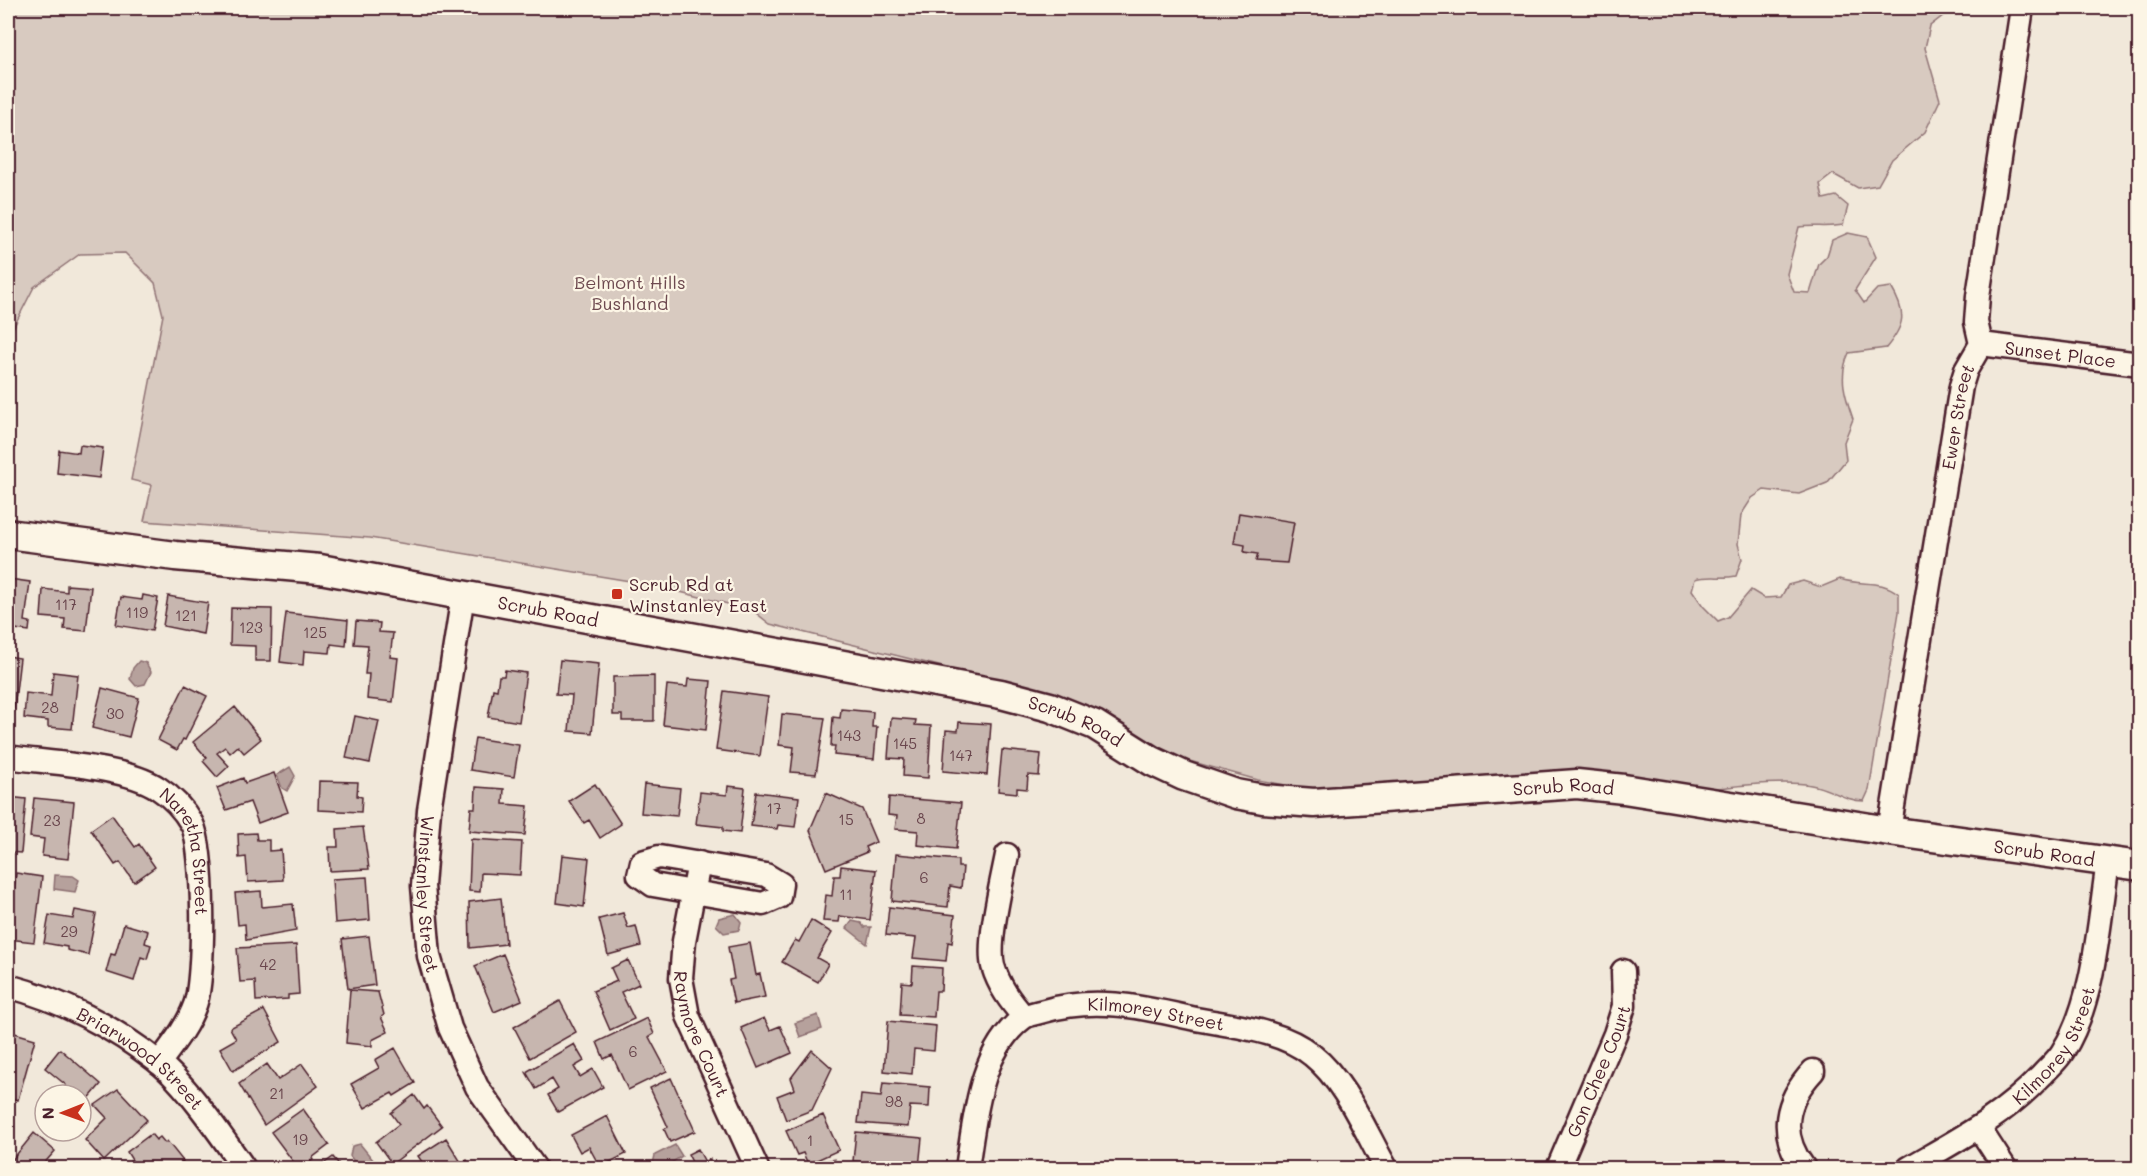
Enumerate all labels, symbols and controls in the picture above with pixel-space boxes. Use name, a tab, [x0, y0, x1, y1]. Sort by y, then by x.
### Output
park label: Belmont Hills Bushland	[574, 270, 686, 315]
street label: Sunset Place	[2003, 335, 2117, 373]
street label: Ewer Street	[1936, 359, 1980, 471]
place label: Scrub Rd at Winstanley East	[629, 572, 767, 617]
marker: Scrub Rd at Winstanley East	[610, 587, 624, 601]
street label: Scrub Road	[496, 590, 600, 632]
house number: 117	[55, 594, 77, 614]
house number: 119	[126, 602, 148, 622]
house number: 121	[175, 605, 197, 625]
house number: 123	[239, 617, 263, 637]
house number: 125	[303, 622, 327, 642]
street label: Scrub Road	[1026, 690, 1128, 752]
house number: 28	[41, 697, 59, 717]
house number: 30	[106, 703, 124, 723]
house number: 143	[837, 725, 861, 745]
house number: 145	[893, 733, 917, 753]
house number: 147	[949, 745, 973, 765]
street label: Scrub Road	[1512, 772, 1615, 801]
street label: Naretha Street	[155, 782, 214, 916]
house number: 17	[766, 798, 782, 818]
house number: 8	[916, 808, 926, 828]
house number: 15	[838, 809, 854, 829]
house number: 23	[43, 810, 61, 830]
street label: Winstanley Street	[411, 815, 445, 975]
street label: Scrub Road	[1992, 834, 2096, 872]
house number: 6	[919, 867, 929, 887]
house number: 11	[839, 884, 853, 904]
house number: 29	[60, 921, 78, 941]
house number: 42	[259, 954, 277, 974]
street label: Raymore Court	[669, 970, 735, 1101]
street label: Kilmorey Street	[2007, 984, 2100, 1110]
street label: Kilmorey Street	[1087, 992, 1226, 1036]
street label: Briarwood Street	[73, 1001, 209, 1115]
street label: Gon Chee Court	[1560, 1002, 1636, 1141]
house number: 6	[628, 1041, 638, 1061]
north arrow	[33, 1083, 93, 1143]
house number: 21	[269, 1083, 285, 1103]
house number: 98	[885, 1091, 903, 1111]
text: N	[37, 1107, 58, 1120]
house number: 19	[292, 1129, 308, 1149]
house number: 1	[807, 1130, 813, 1150]

